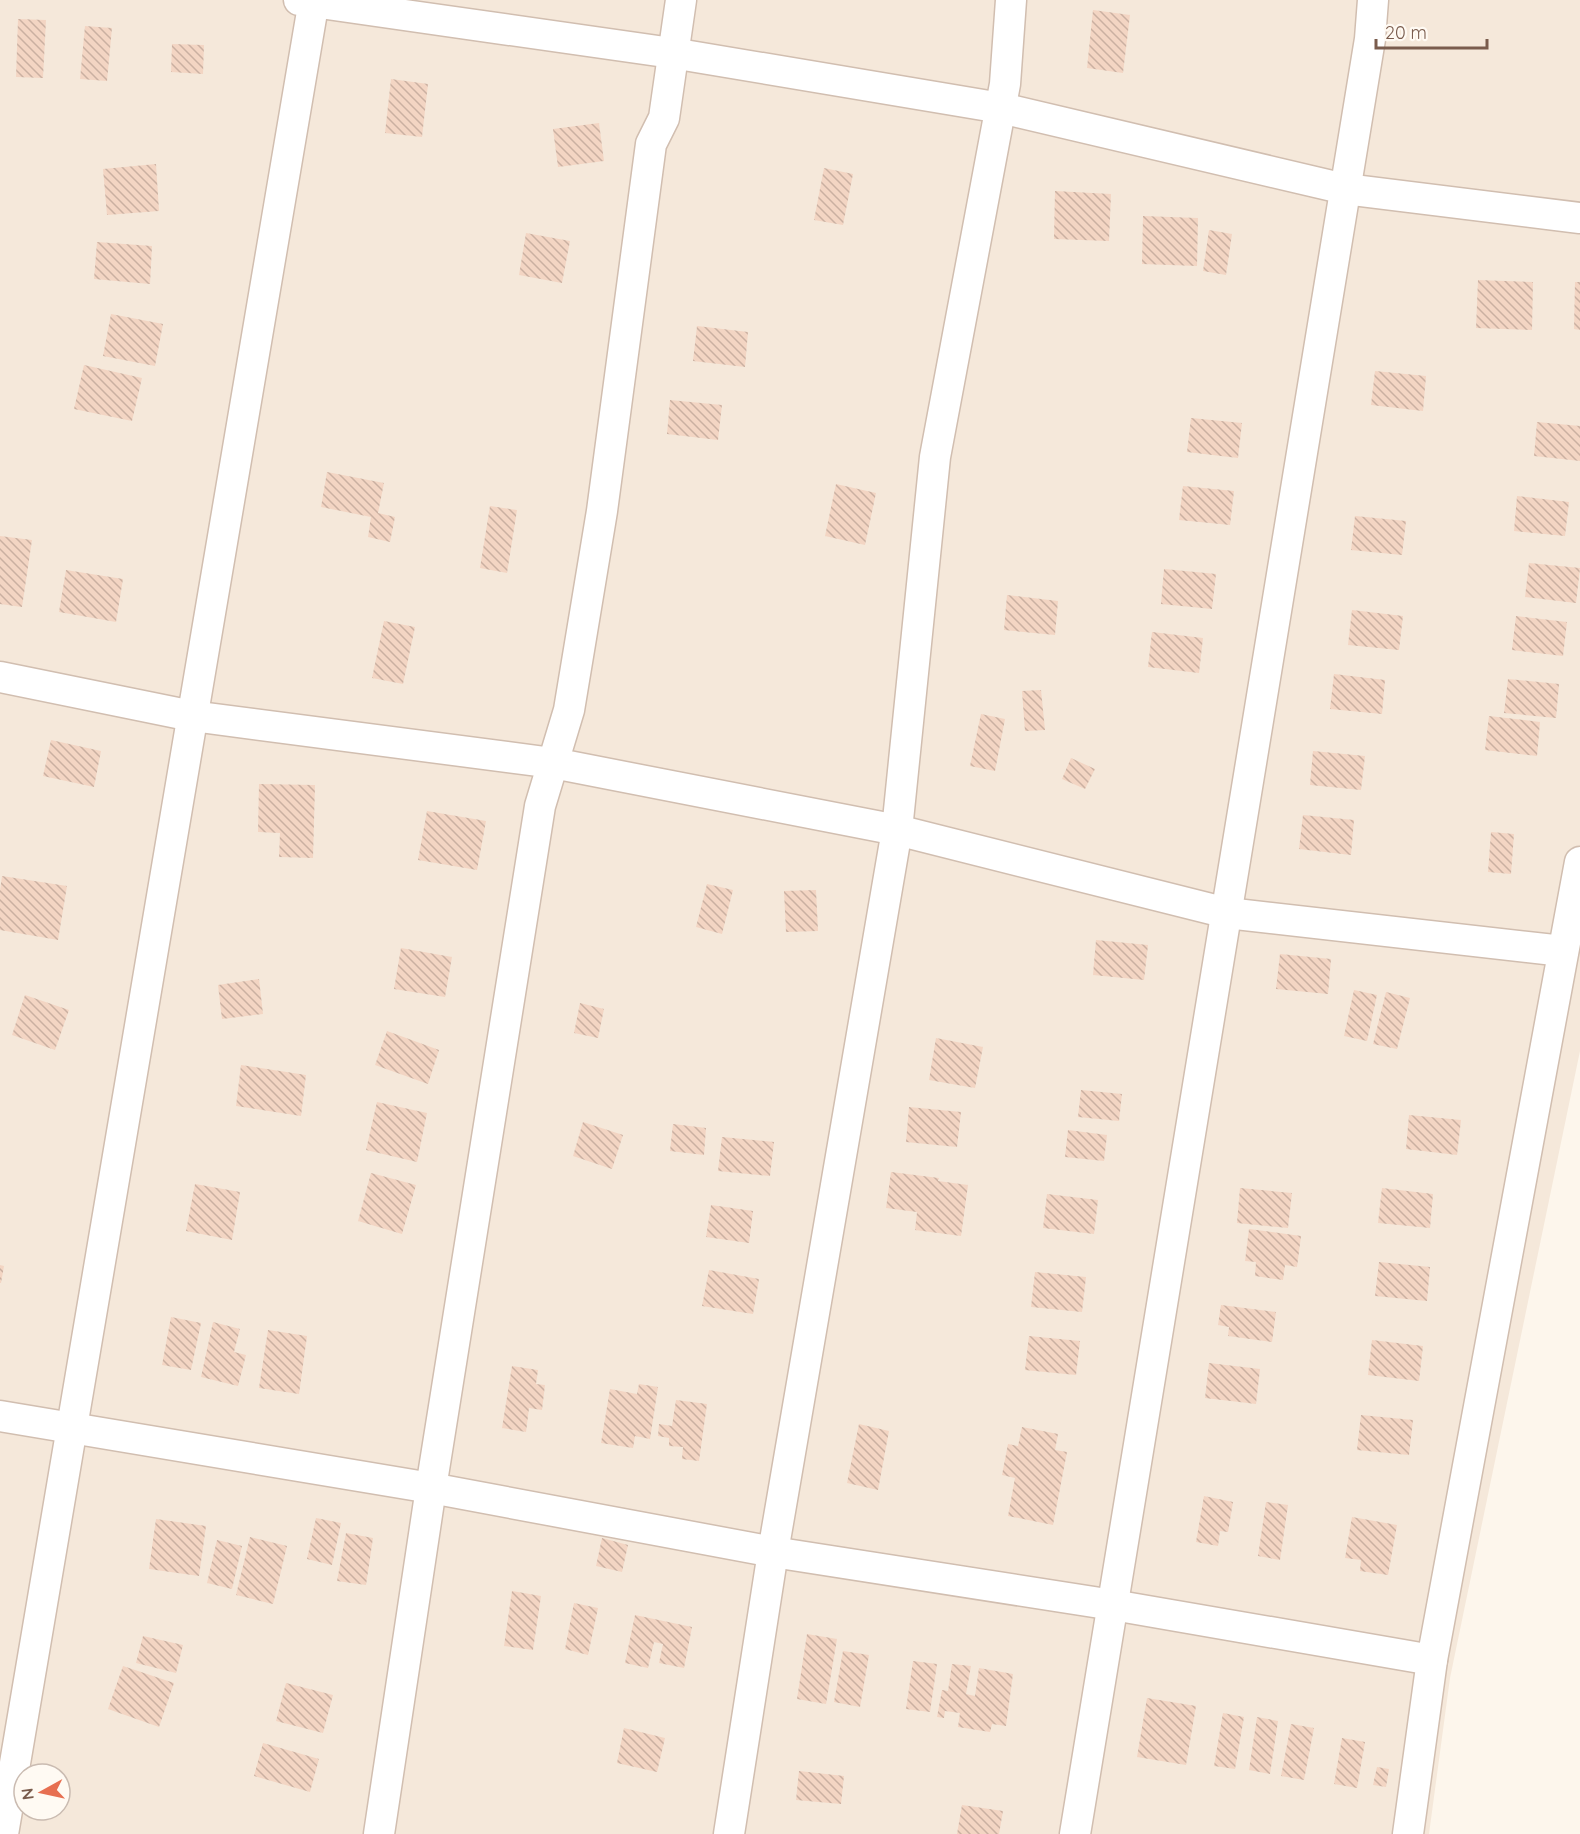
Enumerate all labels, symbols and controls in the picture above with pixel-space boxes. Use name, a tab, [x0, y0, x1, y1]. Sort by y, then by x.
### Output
scale bar	[1376, 12, 1487, 50]
text: 20 m	[1385, 21, 1427, 44]
north arrow	[12, 1762, 72, 1822]
text: N	[16, 1787, 38, 1801]

